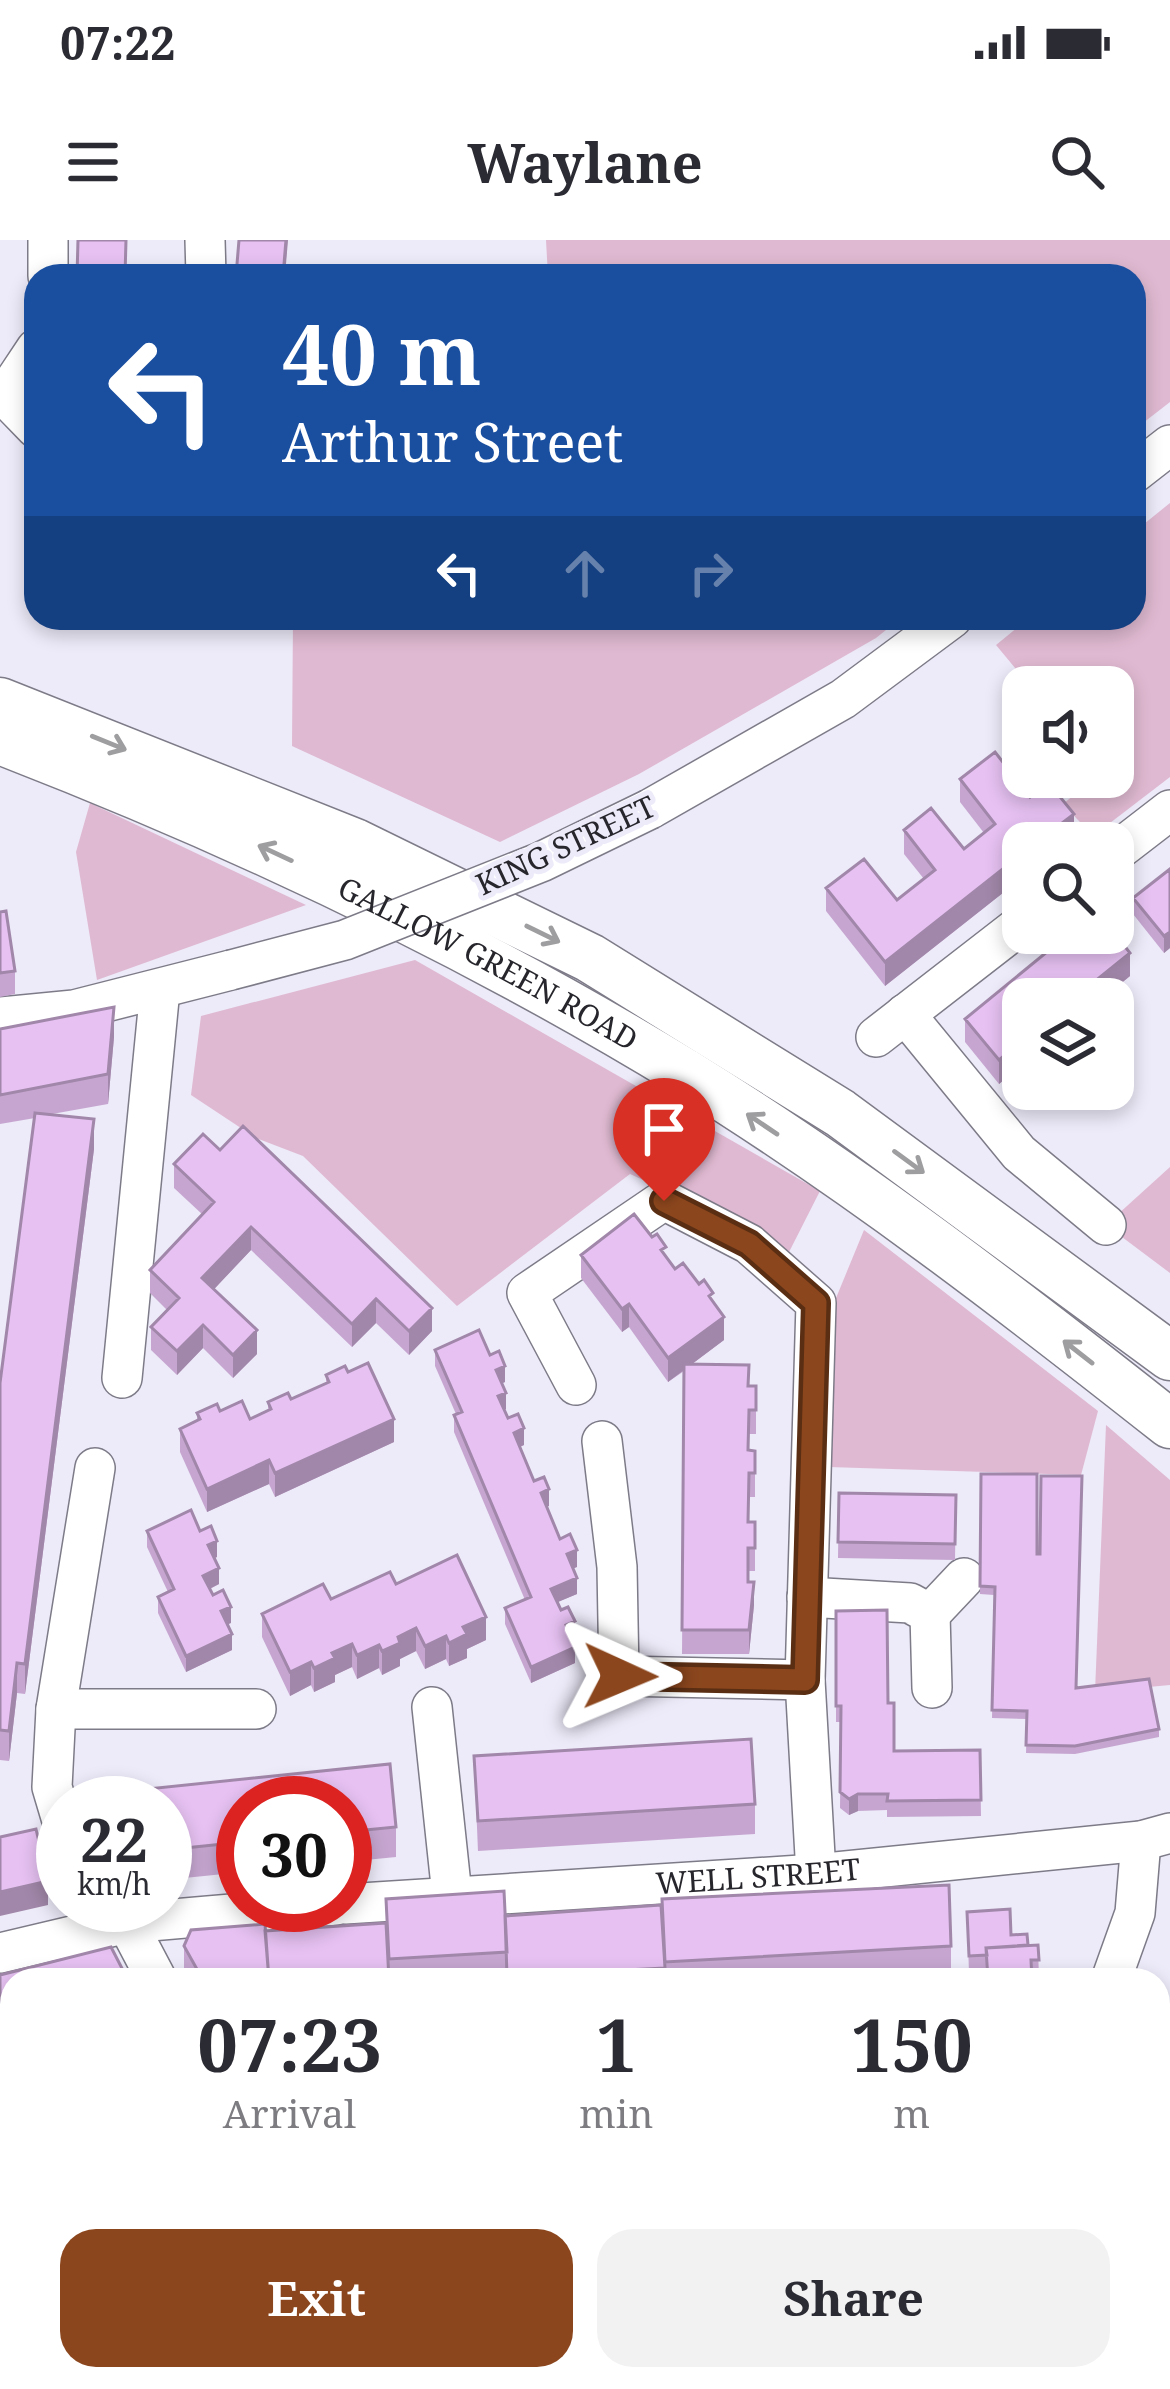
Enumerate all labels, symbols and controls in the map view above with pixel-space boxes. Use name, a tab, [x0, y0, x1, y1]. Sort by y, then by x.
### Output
text: 07:22	[60, 12, 175, 73]
text: Waylane	[467, 125, 703, 199]
icon: menu	[60, 129, 126, 195]
icon: search	[1044, 129, 1110, 195]
text: 40 m	[282, 295, 482, 410]
icon: left	[84, 312, 240, 468]
text: Arthur Street	[282, 404, 623, 478]
icon: left	[426, 540, 492, 606]
icon: ahead	[552, 540, 618, 606]
icon: right	[678, 540, 744, 606]
map controls	[1002, 666, 1134, 1110]
button: sound	[1002, 666, 1134, 798]
one-way arrow	[90, 734, 127, 755]
street label: KING STREET	[469, 785, 662, 904]
button: search	[1002, 822, 1134, 954]
one-way arrow	[258, 841, 294, 863]
street label: GALLOW GREEN ROAD	[332, 866, 646, 1059]
one-way arrow	[525, 924, 560, 947]
button: layers	[1002, 978, 1134, 1110]
pin	[613, 1078, 715, 1201]
icon: arrive	[631, 1096, 697, 1162]
one-way arrow	[745, 1112, 779, 1137]
one-way arrow	[892, 1149, 925, 1174]
one-way arrow	[1063, 1339, 1095, 1366]
position arrow	[557, 1613, 683, 1739]
speed limit sign: 30	[216, 1776, 372, 1932]
text: 22	[80, 1798, 148, 1880]
street label: WELL STREET	[654, 1848, 862, 1903]
text: km/h	[77, 1863, 151, 1904]
text: 07:23	[197, 1995, 382, 2093]
text: 1	[596, 1995, 637, 2093]
text: 150	[851, 1995, 973, 2093]
text: Arrival	[223, 2086, 356, 2139]
text: min	[579, 2086, 654, 2139]
text: m	[893, 2086, 930, 2139]
button: Exit	[60, 2229, 573, 2367]
button: Share	[597, 2229, 1110, 2367]

